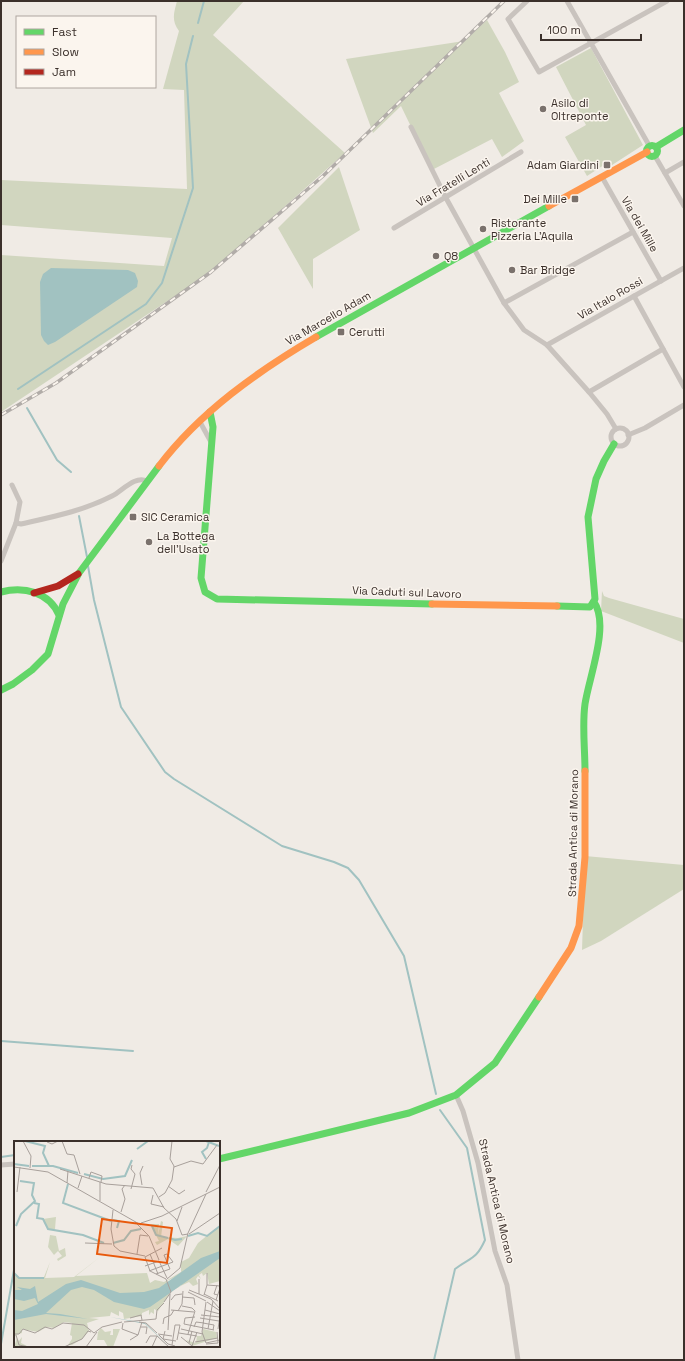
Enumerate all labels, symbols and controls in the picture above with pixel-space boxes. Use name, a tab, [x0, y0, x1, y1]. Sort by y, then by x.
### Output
legend	[16, 16, 156, 88]
scale bar	[541, 16, 641, 42]
text: 100 m	[547, 22, 581, 38]
text: Fast	[52, 24, 77, 40]
text: Slow	[52, 44, 79, 60]
text: Jam	[52, 64, 76, 80]
place label: Asilo di Oltreponte	[551, 96, 608, 123]
marker: Asilo di Oltreponte	[538, 104, 548, 114]
street label: Via Fratelli Lenti	[414, 154, 493, 210]
place label: Adam Giardini	[527, 158, 599, 172]
marker: Adam Giardini	[602, 160, 612, 170]
place label: Dei Mille	[524, 192, 567, 206]
marker: Dei Mille	[570, 194, 580, 204]
street label: Via dei Mille	[618, 194, 662, 254]
place label: Ristorante Pizzeria L'Aquila	[491, 216, 574, 243]
marker: Ristorante Pizzeria L'Aquila	[478, 224, 488, 234]
place label: Q8	[444, 249, 458, 263]
marker: Q8	[431, 251, 441, 261]
place label: Bar Bridge	[520, 263, 575, 277]
marker: Bar Bridge	[507, 265, 517, 275]
street label: Via Italo Rossi	[575, 274, 645, 322]
street label: Via Marcello Adam	[283, 288, 373, 348]
place label: Cerutti	[349, 325, 385, 339]
marker: Cerutti	[336, 327, 346, 337]
place label: SIC Ceramica	[141, 510, 210, 524]
marker: SIC Ceramica	[128, 512, 138, 522]
place label: La Bottega dell'Usato	[157, 529, 215, 556]
marker: La Bottega dell'Usato	[144, 537, 154, 547]
street label: Via Caduti sul Lavoro	[352, 583, 462, 601]
street label: Strada Antica di Morano	[565, 769, 581, 897]
street label: Strada Antica di Morano	[476, 1137, 518, 1265]
inset map	[14, 1141, 220, 1347]

